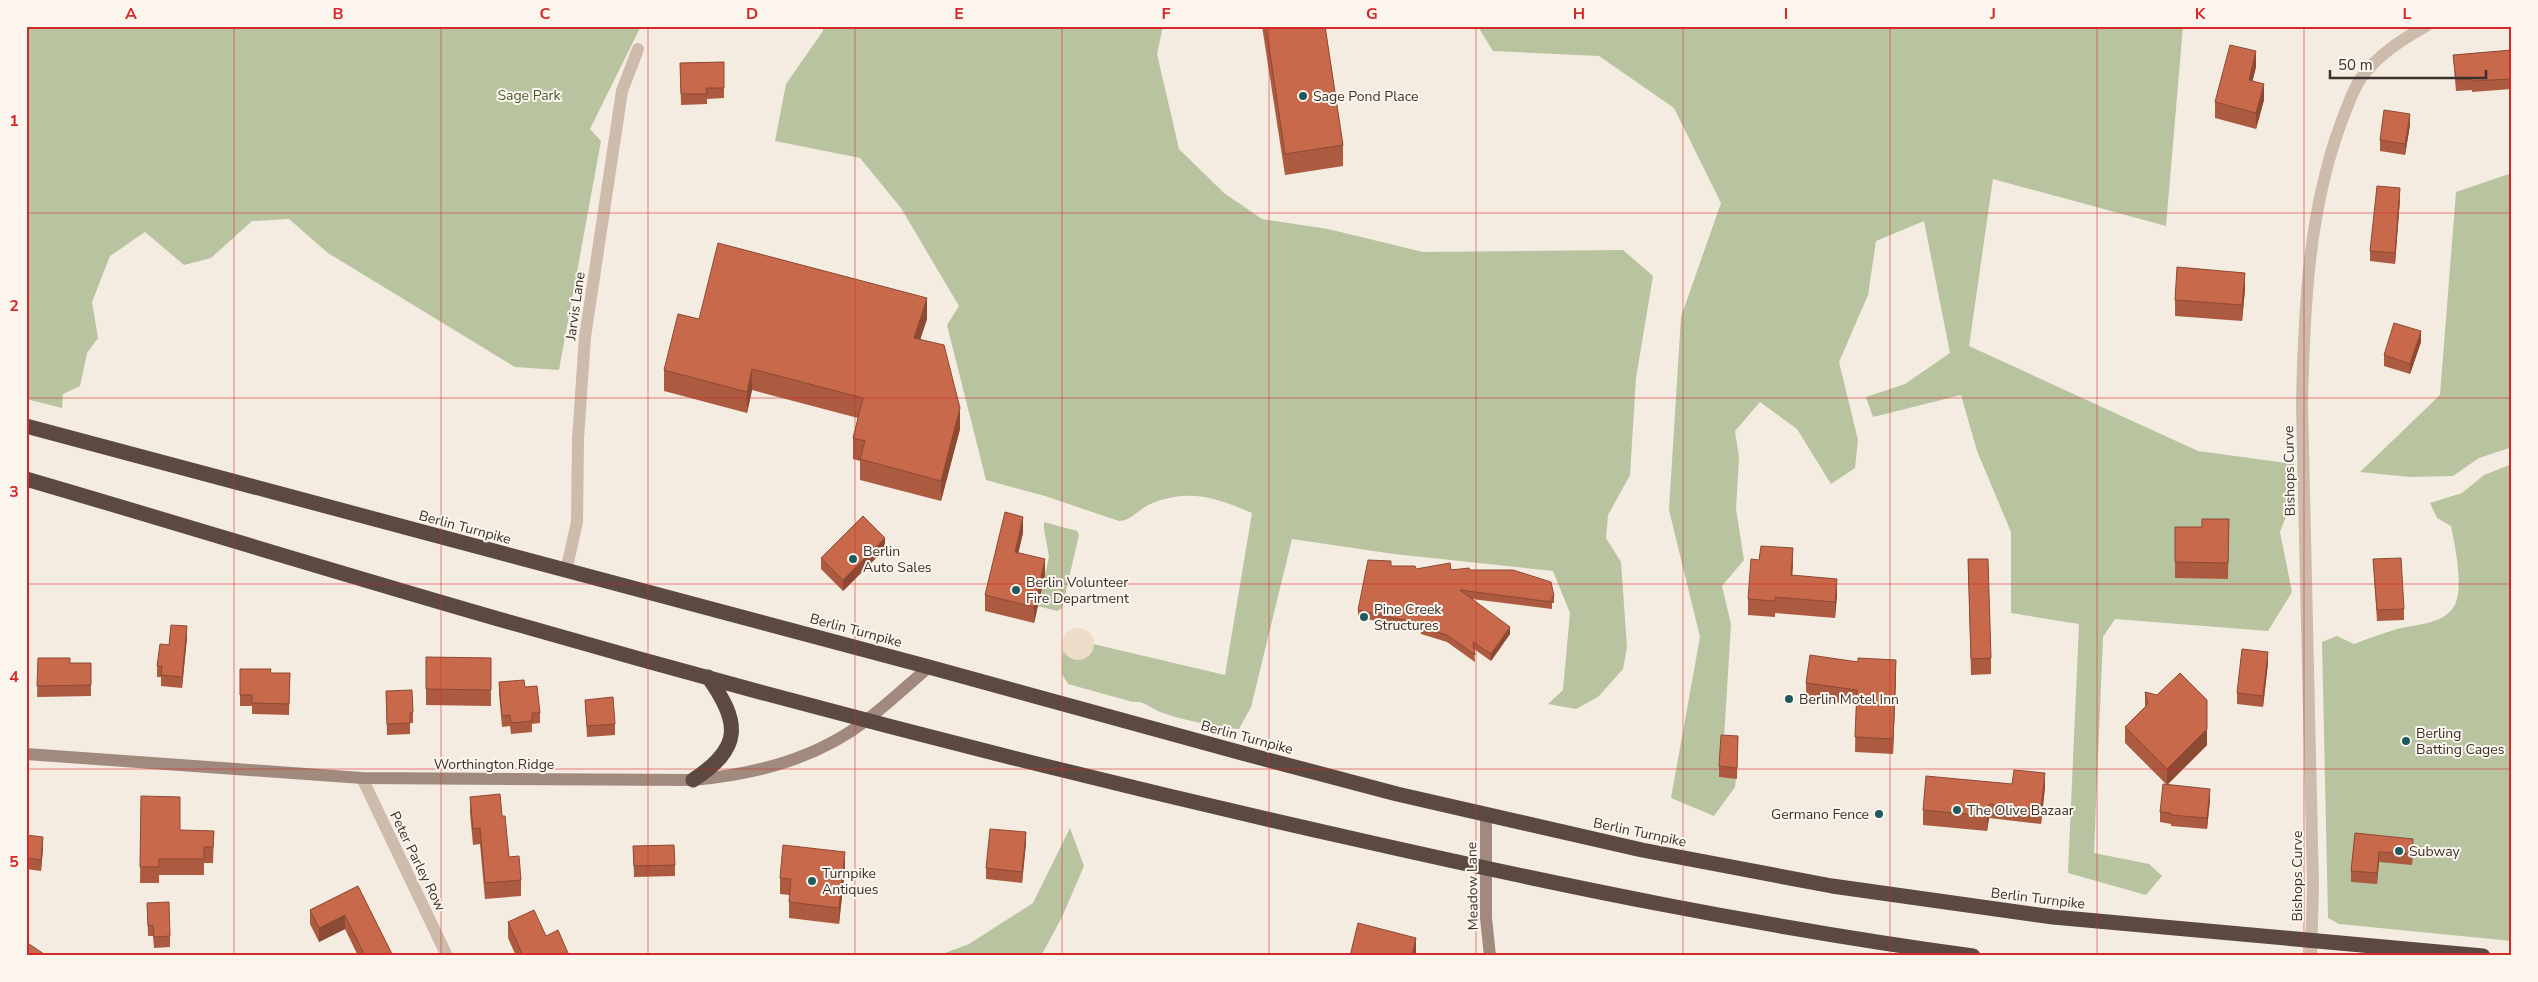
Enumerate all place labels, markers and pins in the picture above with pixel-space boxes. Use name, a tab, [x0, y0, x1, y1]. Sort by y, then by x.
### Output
place label: Sage Pond Place	[1313, 87, 1419, 106]
marker: Sage Pond Place	[1297, 90, 1309, 102]
place label: Berlin Auto Sales	[863, 542, 932, 577]
marker: Berlin Auto Sales	[847, 553, 859, 565]
place label: Berlin Volunteer Fire Department	[1026, 573, 1129, 608]
marker: Berlin Volunteer Fire Department	[1010, 584, 1022, 596]
place label: Pine Creek Structures	[1374, 600, 1442, 635]
marker: Pine Creek Structures	[1358, 611, 1370, 623]
place label: Berlin Motel Inn	[1799, 690, 1899, 709]
marker: Berlin Motel Inn	[1783, 693, 1795, 705]
place label: Berling Batting Cages	[2416, 724, 2505, 759]
marker: Berling Batting Cages	[2400, 735, 2412, 747]
place label: The Olive Bazaar	[1967, 801, 2074, 820]
marker: The Olive Bazaar	[1951, 804, 1963, 816]
place label: Germano Fence	[1771, 805, 1869, 824]
marker: Germano Fence	[1873, 808, 1885, 820]
place label: Subway	[2409, 842, 2461, 861]
marker: Subway	[2393, 845, 2405, 857]
place label: Turnpike Antiques	[822, 864, 879, 899]
marker: Turnpike Antiques	[806, 875, 818, 887]

